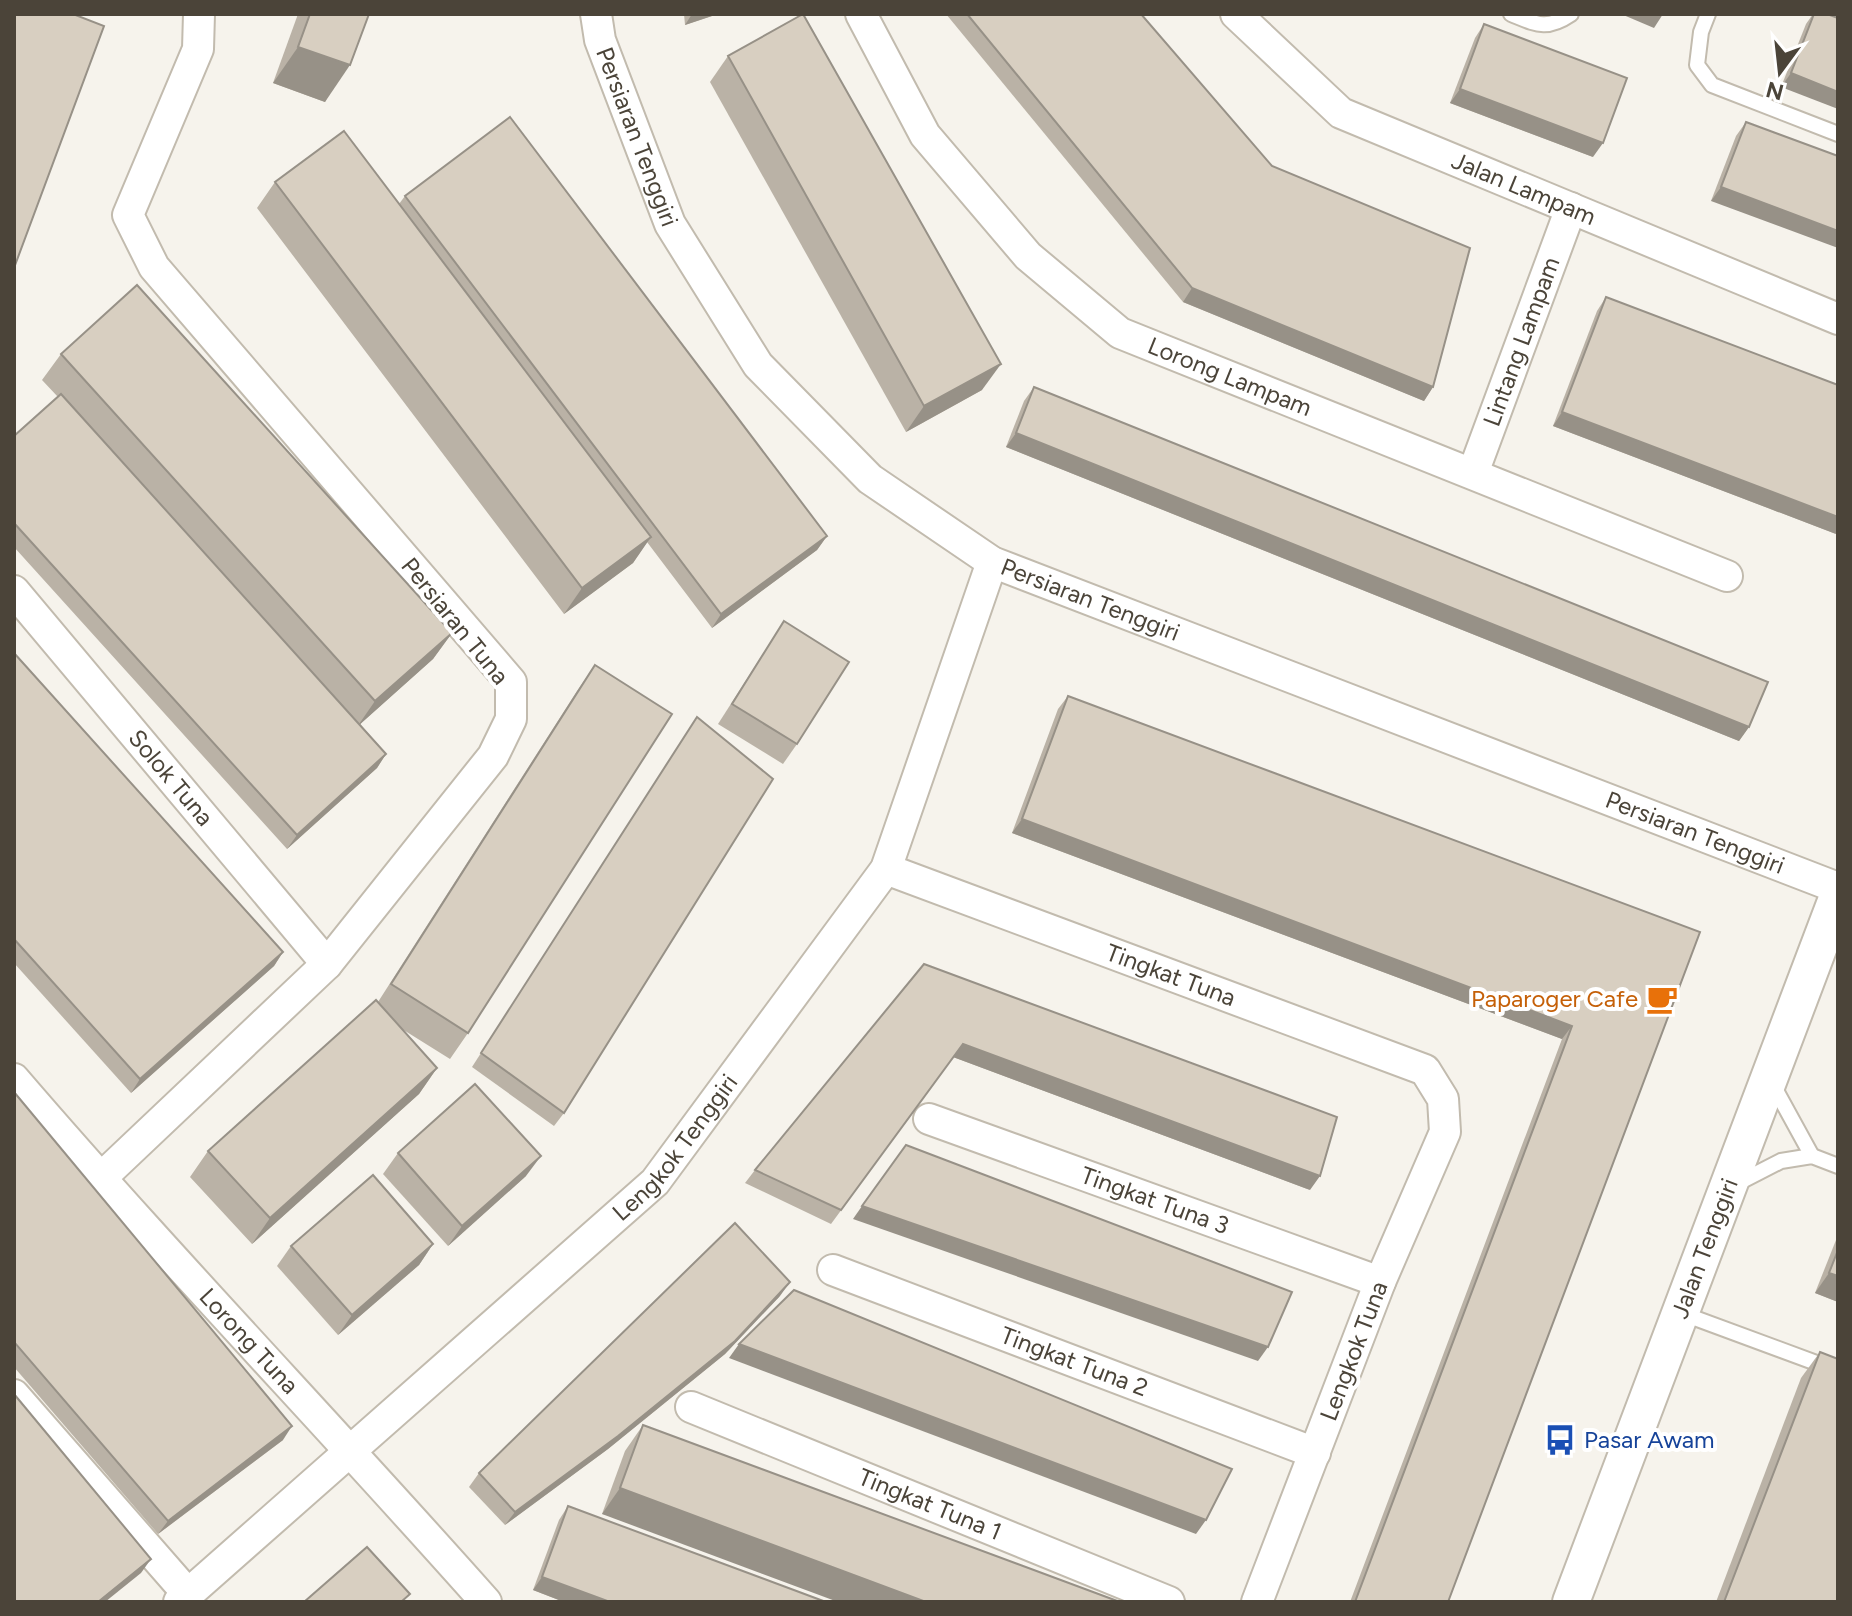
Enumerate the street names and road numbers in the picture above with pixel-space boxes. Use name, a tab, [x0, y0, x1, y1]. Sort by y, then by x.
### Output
street label: Persiaran Tenggiri	[590, 43, 685, 230]
street label: Jalan Lampam	[1447, 145, 1600, 231]
street label: Lintang Lampam	[1477, 253, 1566, 430]
street label: Lorong Lampam	[1144, 331, 1316, 422]
street label: Persiaran Tuna	[395, 551, 515, 690]
street label: Persiaran Tenggiri	[997, 552, 1184, 647]
street label: Solok Tuna	[123, 724, 220, 832]
street label: Persiaran Tenggiri	[1601, 785, 1789, 880]
street label: Tingkat Tuna	[1102, 937, 1240, 1012]
street label: Lengkok Tenggiri	[606, 1068, 744, 1227]
street label: Tingkat Tuna 3	[1077, 1160, 1233, 1240]
street label: Jalan Tenggiri	[1665, 1174, 1744, 1322]
street label: Lengkok Tuna	[1314, 1277, 1393, 1425]
street label: Lorong Tuna	[194, 1282, 305, 1400]
street label: Tingkat Tuna 2	[997, 1320, 1152, 1402]
street label: Tingkat Tuna 1	[854, 1462, 1006, 1546]

